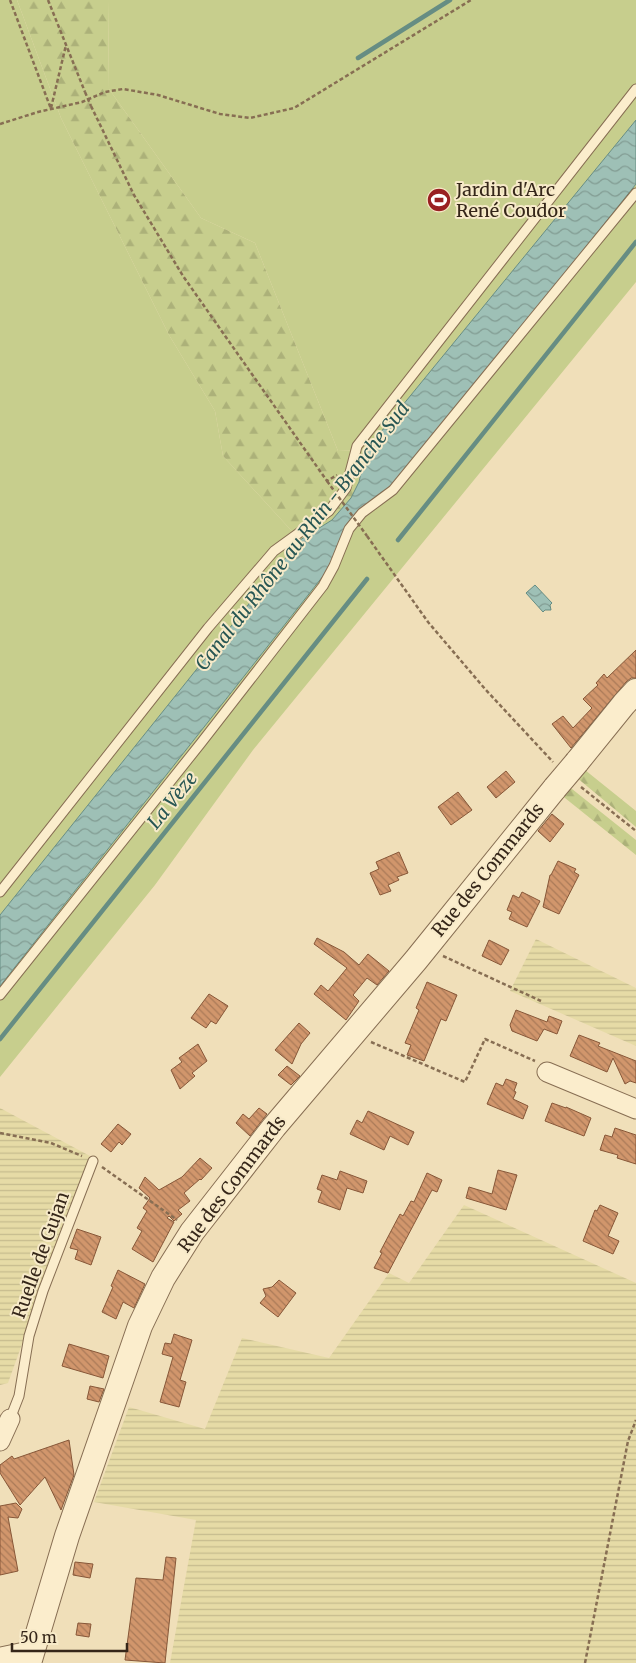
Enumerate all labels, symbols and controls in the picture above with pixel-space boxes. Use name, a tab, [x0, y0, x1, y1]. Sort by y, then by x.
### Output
place label: Jardin d'Arc René Coudor	[455, 178, 566, 222]
sports icon: Jardin d'Arc René Coudor	[426, 187, 452, 213]
water label: Canal du Rhône au Rhin - Branche Sud	[190, 397, 414, 675]
water label: La Vèze	[142, 766, 202, 833]
street label: Rue des Commards	[427, 798, 549, 941]
street label: Rue des Commards	[173, 1111, 291, 1257]
street label: Ruelle de Gujan	[7, 1188, 74, 1321]
scale bar	[12, 1620, 128, 1652]
text: 50 m	[20, 1628, 57, 1647]

